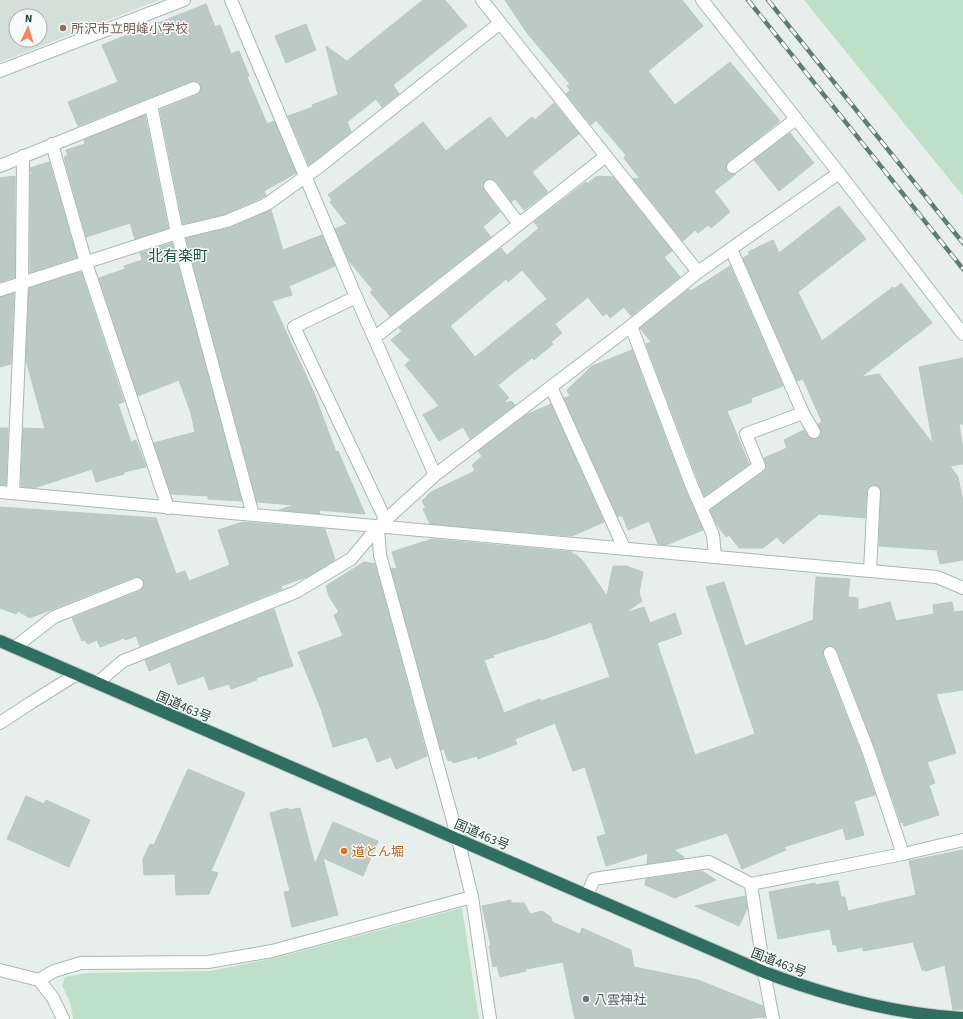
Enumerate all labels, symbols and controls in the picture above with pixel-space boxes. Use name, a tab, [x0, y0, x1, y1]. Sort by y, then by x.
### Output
north arrow	[8, 8, 48, 48]
text: N	[24, 11, 33, 26]
place label: 所沢市立明峰小学校	[71, 20, 188, 38]
marker: 所沢市立明峰小学校	[58, 23, 68, 33]
district label: 北有楽町	[148, 246, 208, 267]
street label: 国道463号	[153, 687, 214, 727]
street label: 国道463号	[451, 815, 512, 855]
place label: 道とん堀	[352, 843, 404, 861]
marker: 道とん堀	[339, 846, 349, 856]
street label: 国道463号	[748, 944, 809, 982]
place label: 八雲神社	[594, 991, 646, 1009]
marker: 八雲神社	[581, 994, 591, 1004]

